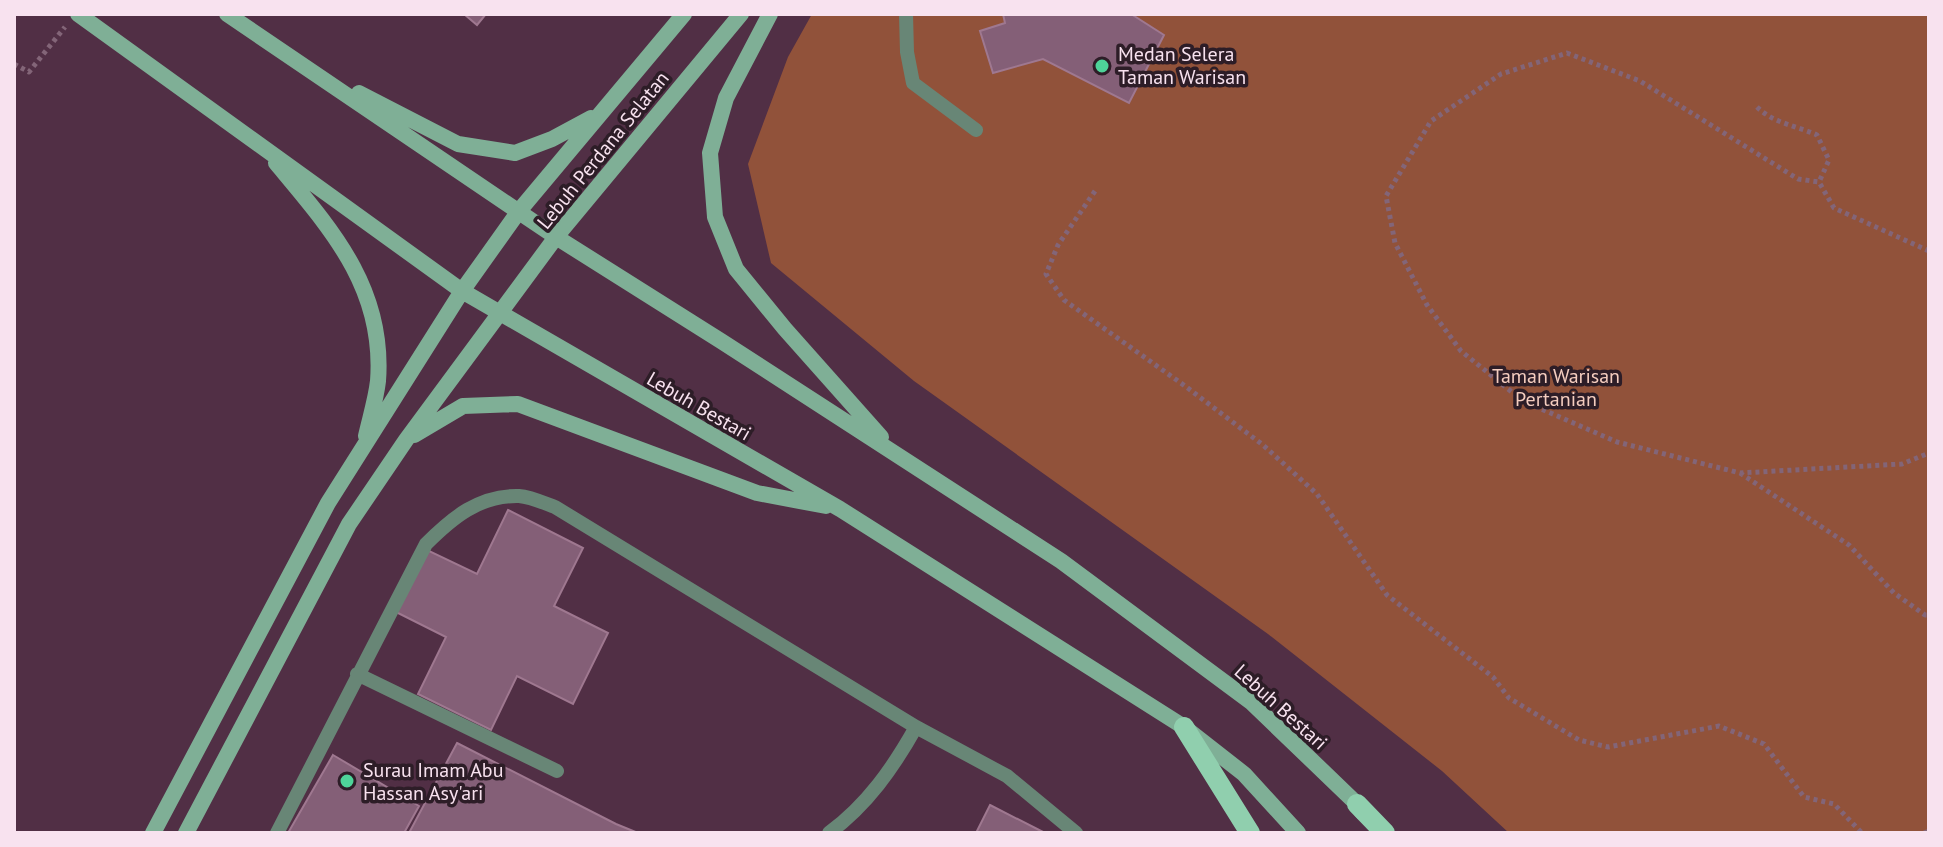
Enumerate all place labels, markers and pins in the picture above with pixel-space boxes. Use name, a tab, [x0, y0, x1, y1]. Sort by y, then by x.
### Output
place label: Medan Selera Taman Warisan	[1118, 41, 1246, 90]
marker: Medan Selera Taman Warisan	[1093, 57, 1111, 75]
place label: Surau Imam Abu Hassan Asy'ari	[363, 757, 503, 806]
marker: Surau Imam Abu Hassan Asy'ari	[338, 772, 356, 790]

